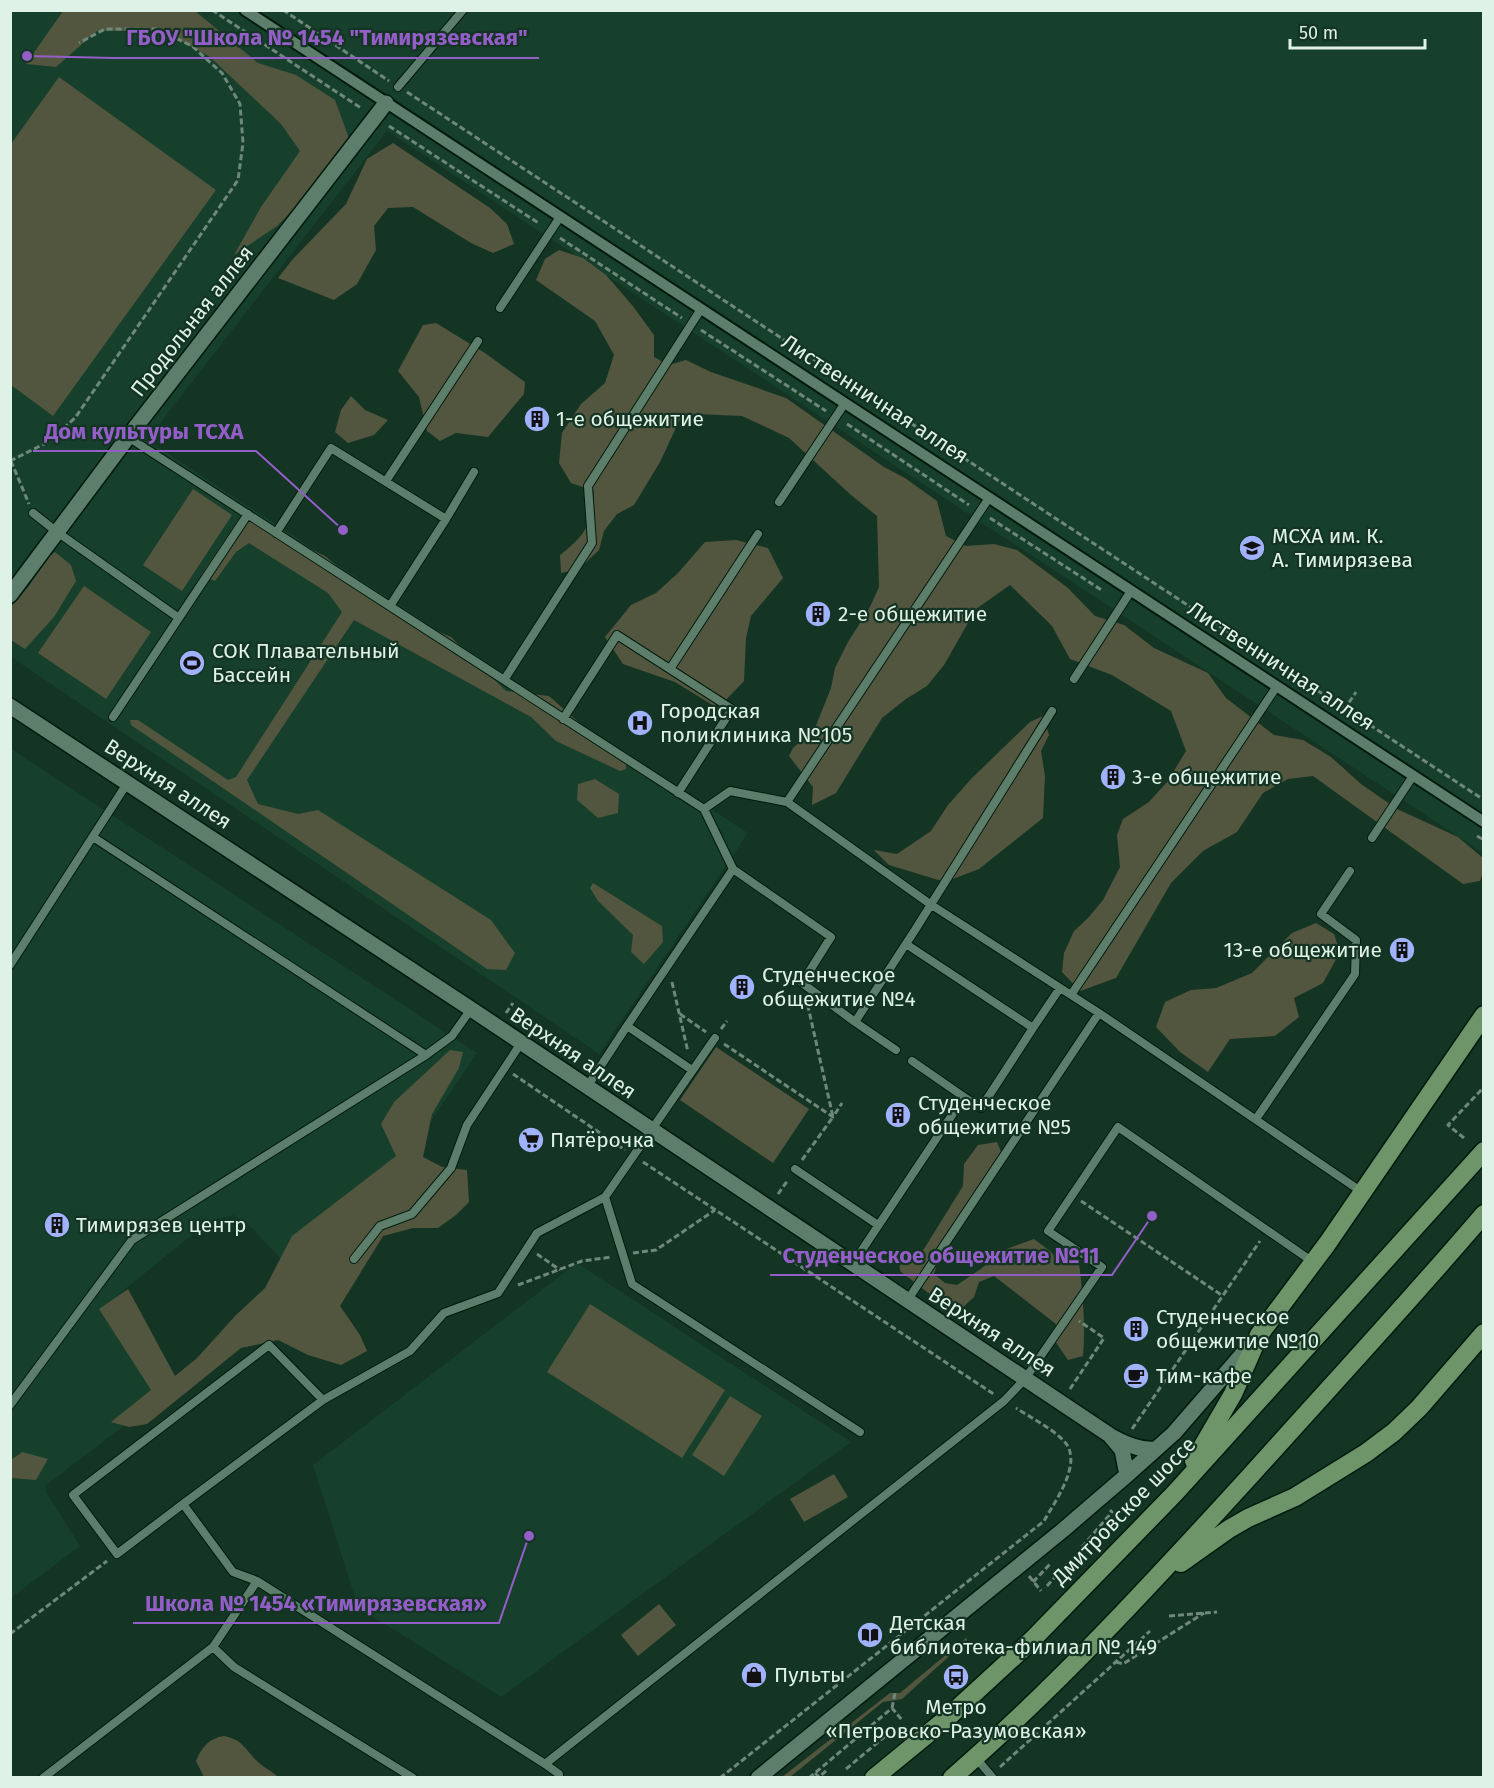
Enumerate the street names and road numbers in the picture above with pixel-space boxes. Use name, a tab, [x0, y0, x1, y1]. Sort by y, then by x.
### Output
street label: Продольная аллея	[125, 240, 259, 402]
street label: Лиственничная аллея	[777, 329, 973, 469]
street label: Лиственничная аллея	[1183, 596, 1379, 736]
street label: Верхняя аллея	[100, 733, 236, 835]
street label: Верхняя аллея	[505, 1001, 641, 1105]
street label: Верхняя аллея	[924, 1281, 1060, 1383]
street label: Дмитровское шоссе	[1046, 1432, 1201, 1591]

